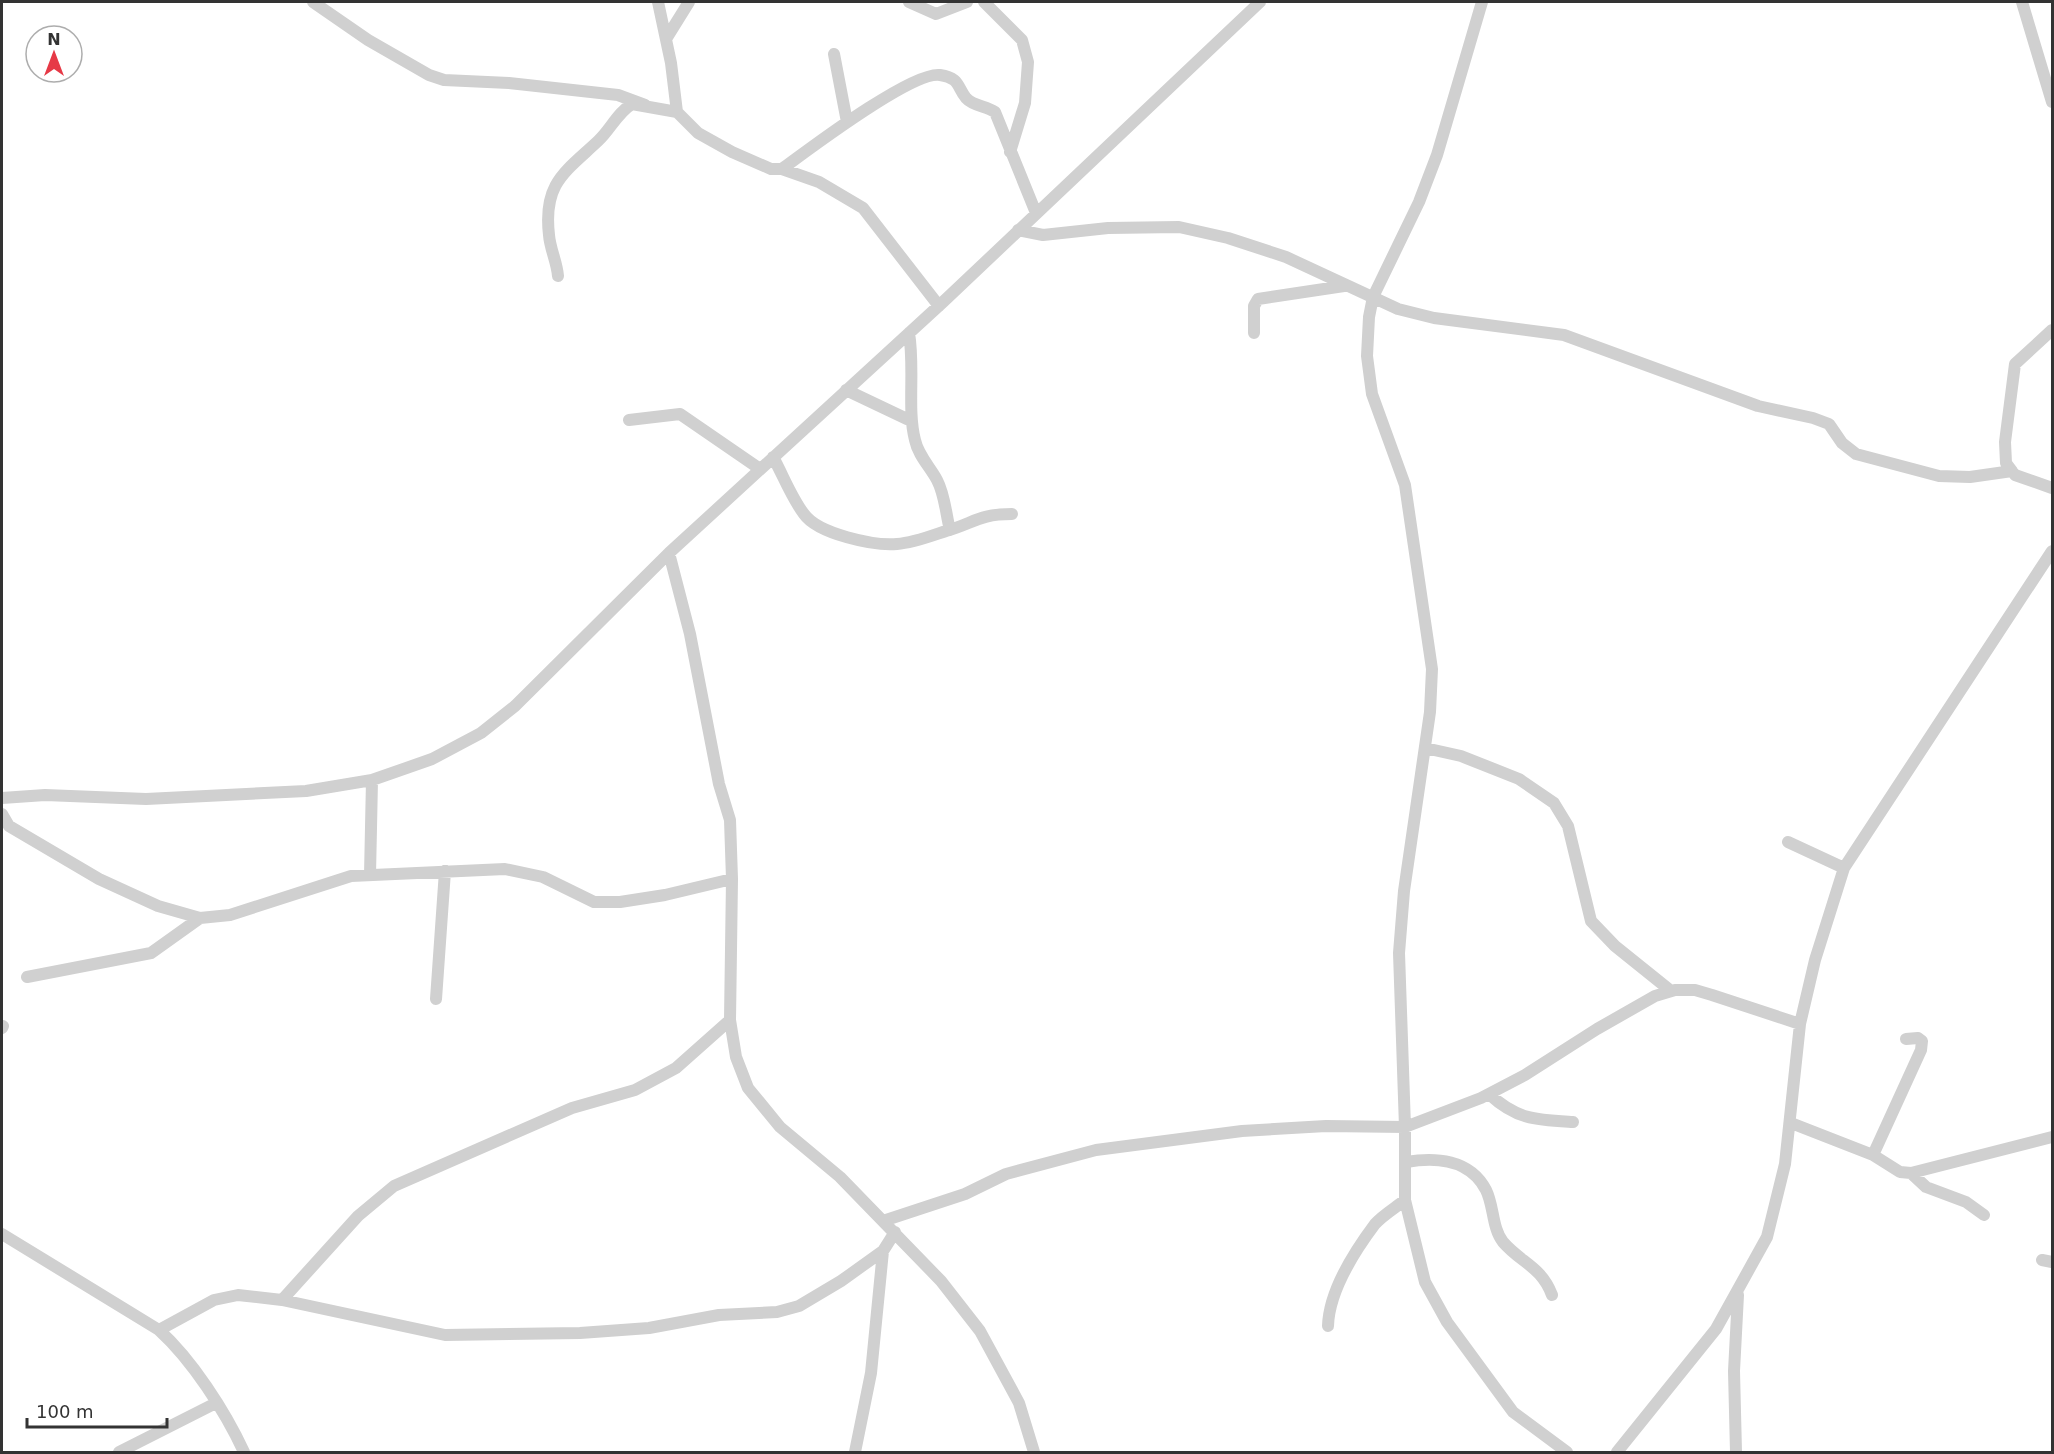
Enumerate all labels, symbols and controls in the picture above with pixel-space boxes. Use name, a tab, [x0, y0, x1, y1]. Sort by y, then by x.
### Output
north arrow	[24, 24, 84, 84]
text: N	[47, 30, 61, 49]
scale bar	[27, 1391, 166, 1429]
text: 100 m	[36, 1401, 94, 1422]

